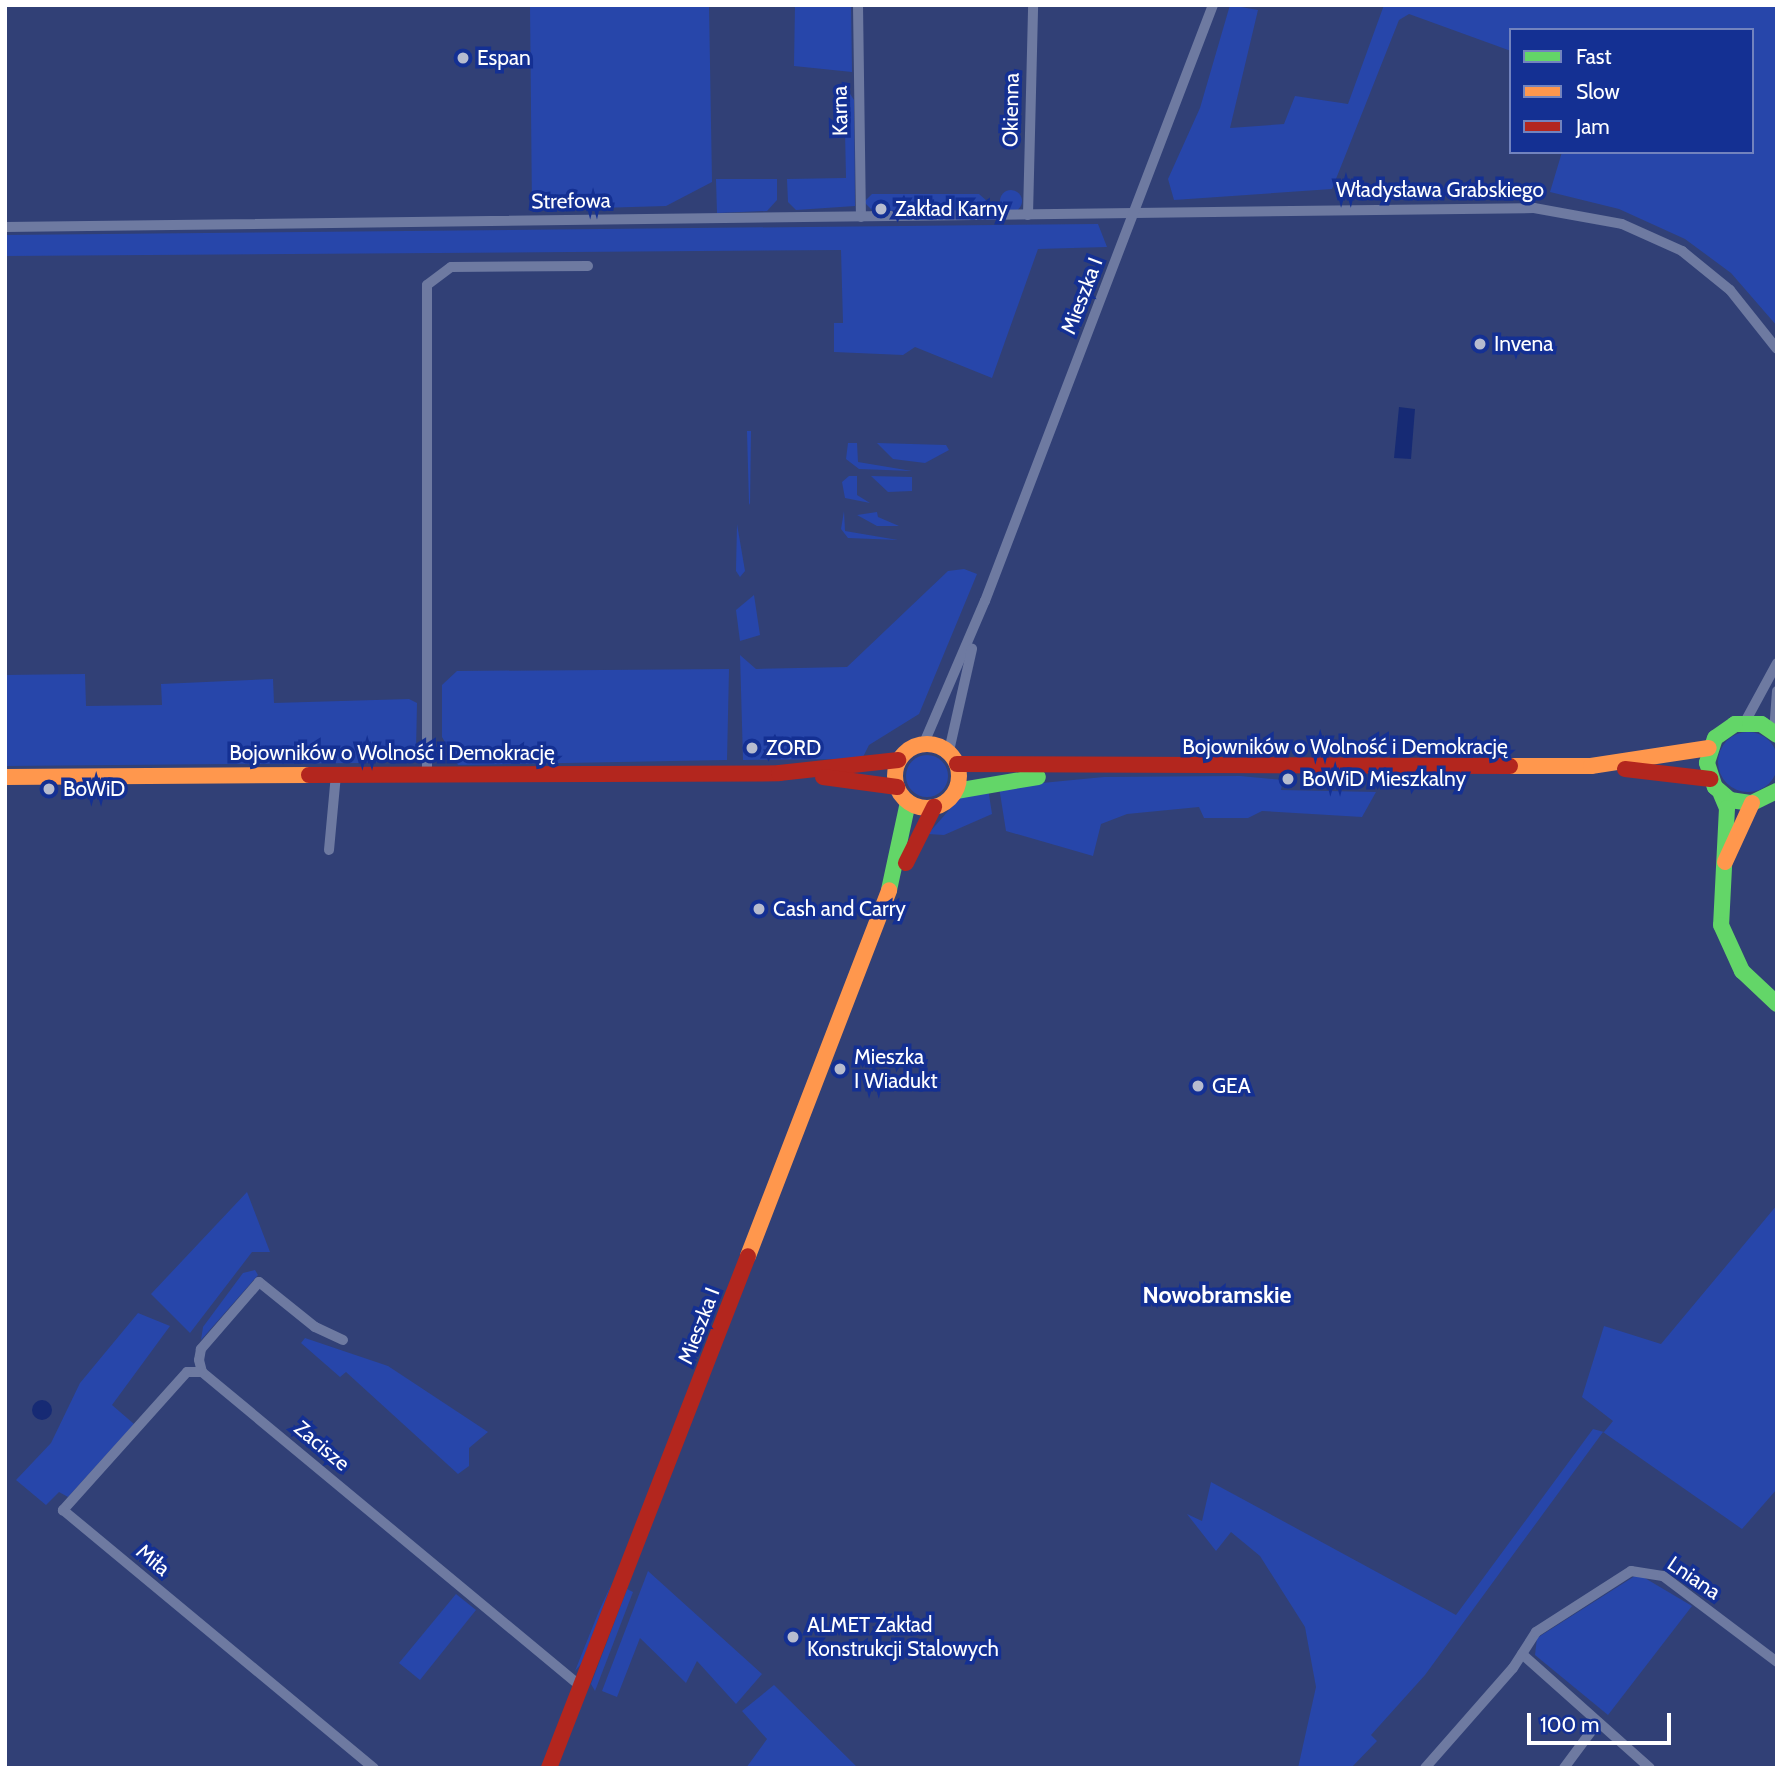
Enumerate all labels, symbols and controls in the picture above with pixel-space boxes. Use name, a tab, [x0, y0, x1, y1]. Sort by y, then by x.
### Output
legend	[1509, 28, 1754, 154]
text: Fast	[1576, 44, 1612, 69]
place label: Espan	[477, 45, 531, 71]
marker: Espan	[455, 50, 471, 66]
street label: Okienna	[998, 73, 1024, 147]
text: Slow	[1576, 79, 1620, 104]
street label: Karna	[827, 86, 853, 136]
text: Jam	[1576, 114, 1610, 139]
street label: Władysława Grabskiego	[1336, 177, 1544, 203]
street label: Strefowa	[531, 188, 611, 214]
place label: Zakład Karny	[895, 196, 1008, 222]
marker: Zakład Karny	[873, 201, 889, 217]
street label: Mieszka I	[1056, 254, 1108, 338]
place label: Invena	[1494, 331, 1553, 357]
marker: Invena	[1472, 336, 1488, 352]
street label: Bojowników o Wolność i Demokrację	[1182, 734, 1508, 760]
place label: ZORD	[766, 735, 821, 761]
street label: Bojowników o Wolność i Demokrację	[229, 740, 555, 766]
marker: ZORD	[744, 740, 760, 756]
place label: BoWiD Mieszkalny	[1302, 766, 1466, 792]
marker: BoWiD Mieszkalny	[1280, 771, 1296, 787]
place label: BoWiD	[63, 776, 125, 802]
marker: BoWiD	[41, 781, 57, 797]
place label: Cash and Carry	[773, 896, 906, 922]
marker: Cash and Carry	[751, 901, 767, 917]
place label: Mieszka I Wiadukt	[854, 1044, 938, 1094]
marker: Mieszka I Wiadukt	[832, 1061, 848, 1077]
place label: GEA	[1212, 1073, 1251, 1099]
marker: GEA	[1190, 1078, 1206, 1094]
district label: Nowobramskie	[1143, 1281, 1291, 1309]
street label: Mieszka I	[673, 1284, 725, 1368]
street label: Zacisze	[289, 1416, 355, 1476]
street label: Miła	[131, 1539, 175, 1581]
street label: Lniana	[1663, 1551, 1725, 1605]
place label: ALMET Zakład Konstrukcji Stalowych	[807, 1612, 999, 1662]
marker: ALMET Zakład Konstrukcji Stalowych	[785, 1629, 801, 1645]
scale bar	[1530, 1700, 1674, 1744]
text: 100 m	[1540, 1712, 1599, 1737]

